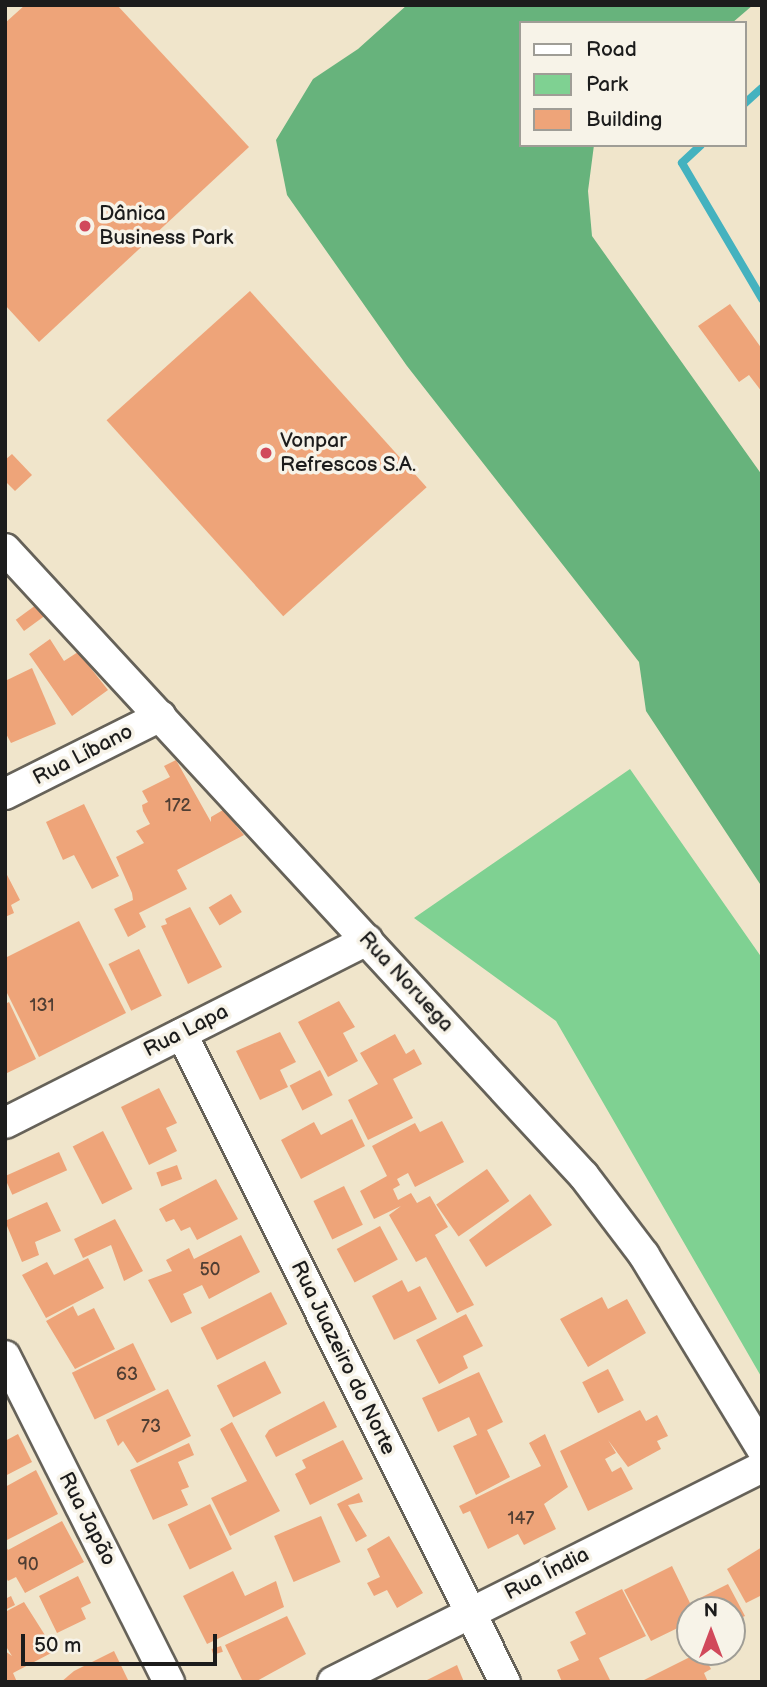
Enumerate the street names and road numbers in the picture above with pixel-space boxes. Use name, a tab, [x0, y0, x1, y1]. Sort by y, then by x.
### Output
street label: Rua Líbano	[29, 719, 137, 791]
street label: Rua Noruega	[353, 927, 459, 1037]
street label: Rua Lapa	[139, 999, 233, 1063]
street label: Rua Juazeiro do Norte	[285, 1256, 401, 1460]
street label: Rua Japão	[52, 1468, 122, 1570]
street label: Rua Índia	[501, 1542, 593, 1606]

